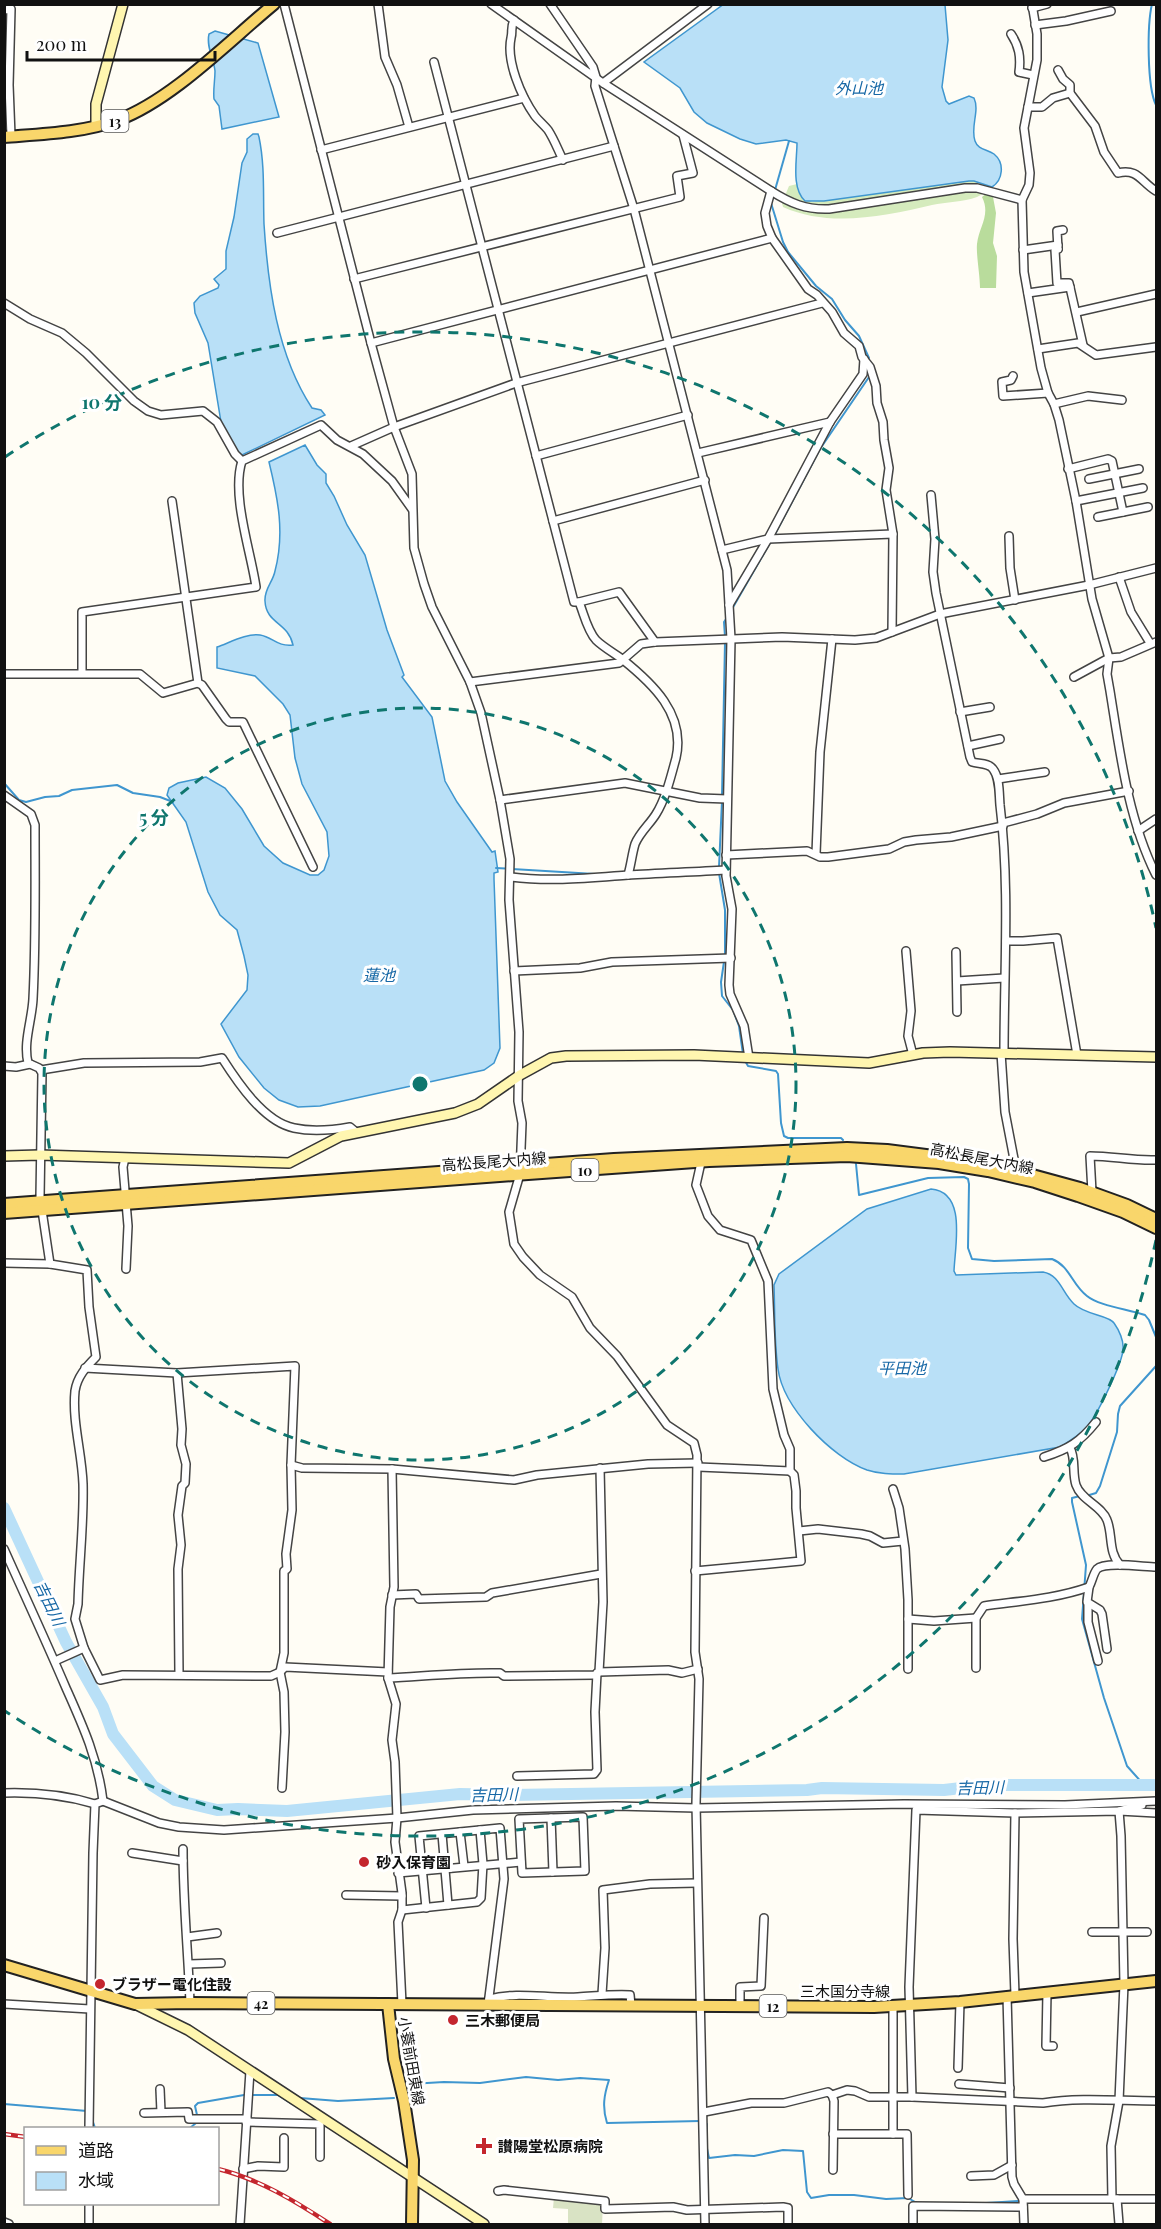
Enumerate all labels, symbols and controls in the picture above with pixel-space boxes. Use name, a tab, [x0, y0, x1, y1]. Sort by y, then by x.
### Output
scale bar	[27, 24, 214, 62]
text: 200 m	[36, 32, 87, 56]
water label: 外山池	[835, 77, 885, 98]
road number: 13	[102, 110, 128, 132]
text: 10 分	[82, 390, 122, 414]
text: 5 分	[139, 805, 169, 829]
water label: 蓮池	[363, 964, 397, 985]
centre of rings	[410, 1074, 430, 1094]
street label: 高松長尾大内線	[929, 1138, 1035, 1178]
street label: 高松長尾大内線	[441, 1147, 547, 1175]
road number: 10	[572, 1159, 598, 1181]
water label: 平田池	[878, 1357, 928, 1378]
water label: 吉田川	[30, 1577, 71, 1631]
water label: 吉田川	[956, 1776, 1006, 1798]
water label: 吉田川	[470, 1783, 520, 1805]
place label: 砂入保育園	[376, 1852, 451, 1872]
marker: 砂入保育園	[357, 1855, 371, 1869]
place label: ブラザー電化住設	[112, 1974, 232, 1994]
marker: ブラザー電化住設	[93, 1977, 107, 1991]
street label: 三木国分寺線	[800, 1981, 890, 2001]
road number: 42	[248, 1992, 274, 2014]
road number: 12	[760, 1995, 786, 2017]
place label: 三木郵便局	[465, 2010, 540, 2030]
marker: 三木郵便局	[446, 2013, 460, 2027]
street label: 小蓑前田東線	[394, 2015, 430, 2107]
legend	[24, 2127, 219, 2205]
place label: 讃陽堂松原病院	[498, 2136, 603, 2156]
marker: 讃陽堂松原病院	[475, 2137, 493, 2155]
text: 道路	[78, 2138, 114, 2162]
text: 水域	[78, 2168, 114, 2192]

